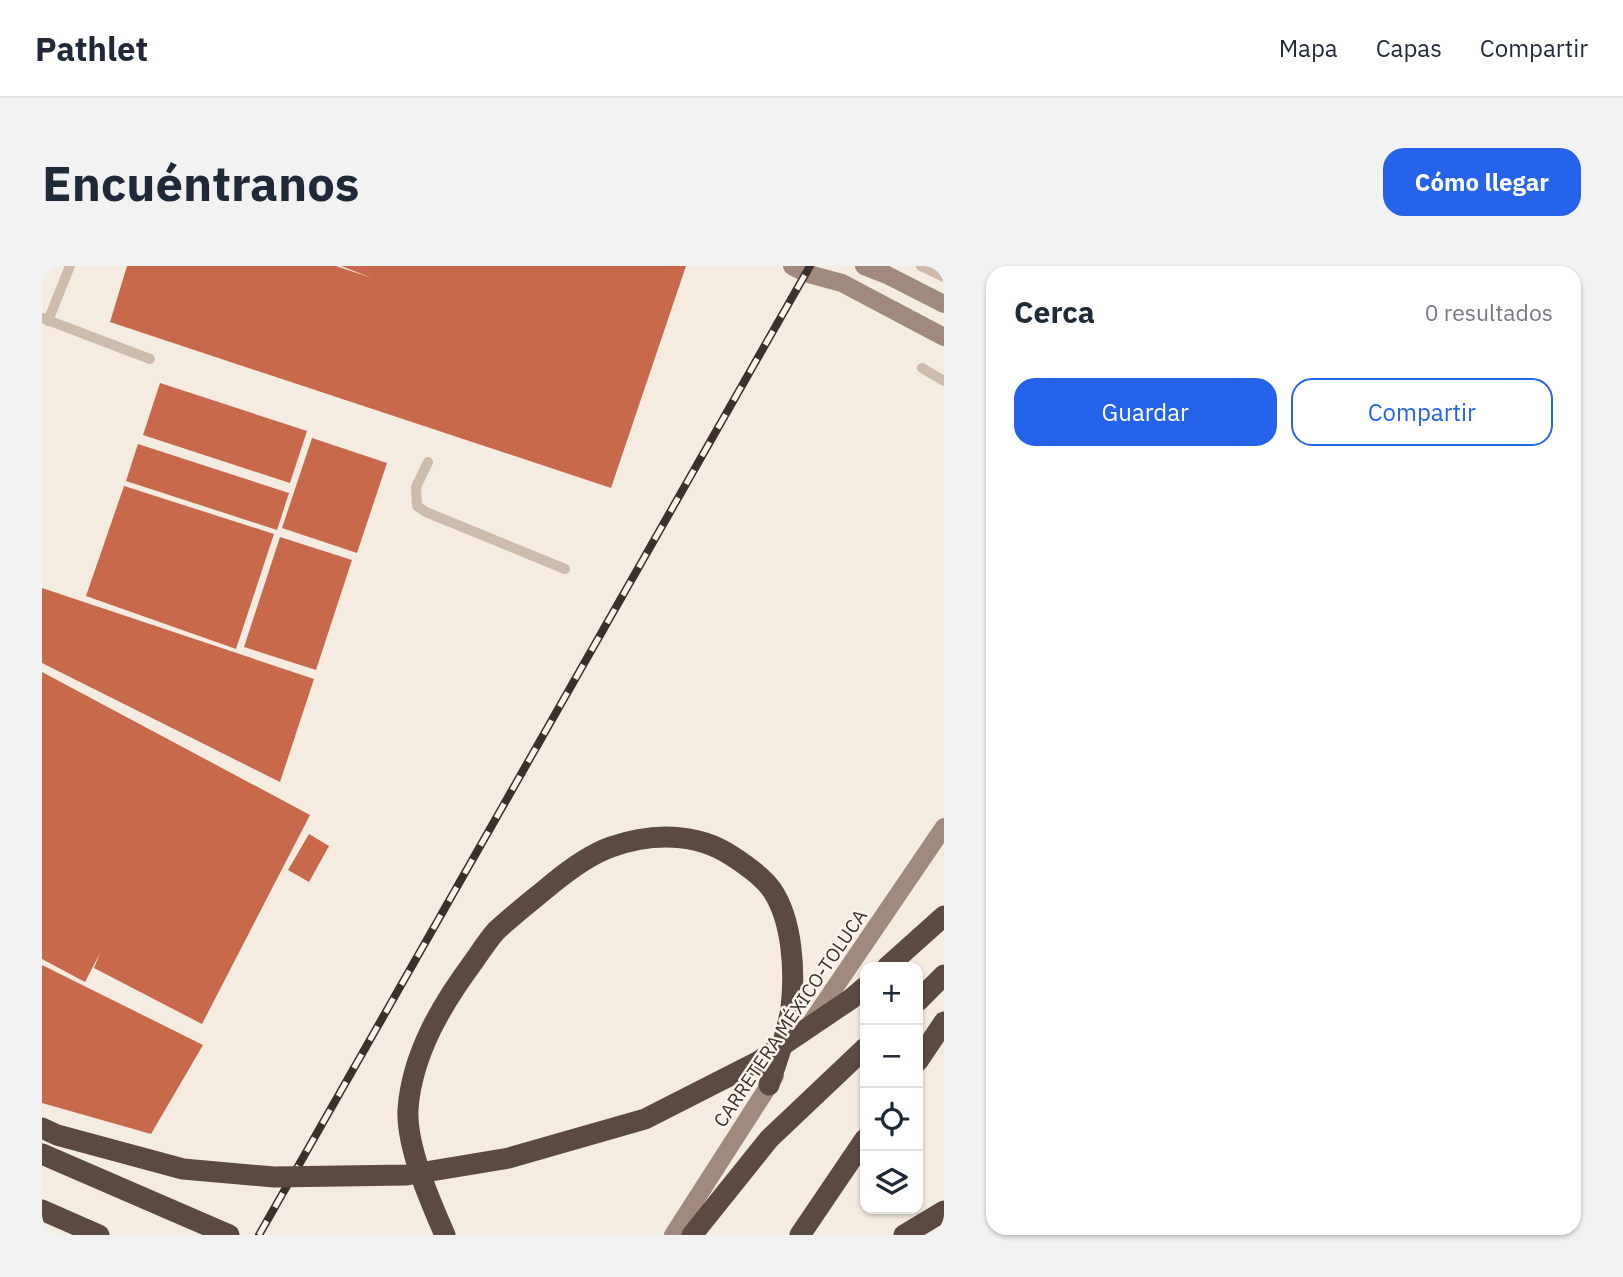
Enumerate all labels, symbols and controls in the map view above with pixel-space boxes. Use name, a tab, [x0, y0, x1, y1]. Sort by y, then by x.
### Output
text: Pathlet	[35, 27, 148, 70]
text: Mapa	[1279, 32, 1338, 64]
text: Capas	[1376, 32, 1442, 64]
text: Compartir	[1480, 32, 1588, 64]
button: Cómo llegar	[1383, 148, 1581, 216]
text: Encuéntranos	[42, 151, 360, 214]
text: Cerca	[1014, 292, 1095, 331]
text: 0 resultados	[1425, 297, 1553, 327]
button: Guardar	[1014, 378, 1277, 446]
button: Compartir	[1291, 378, 1553, 446]
street label: CARRETERA MÉXICO-TOLUCA	[708, 905, 872, 1131]
map controls	[860, 962, 923, 1214]
button: +	[860, 962, 923, 1025]
button: −	[860, 1025, 923, 1088]
button: locate	[860, 1088, 923, 1151]
button: layers	[860, 1151, 923, 1214]

